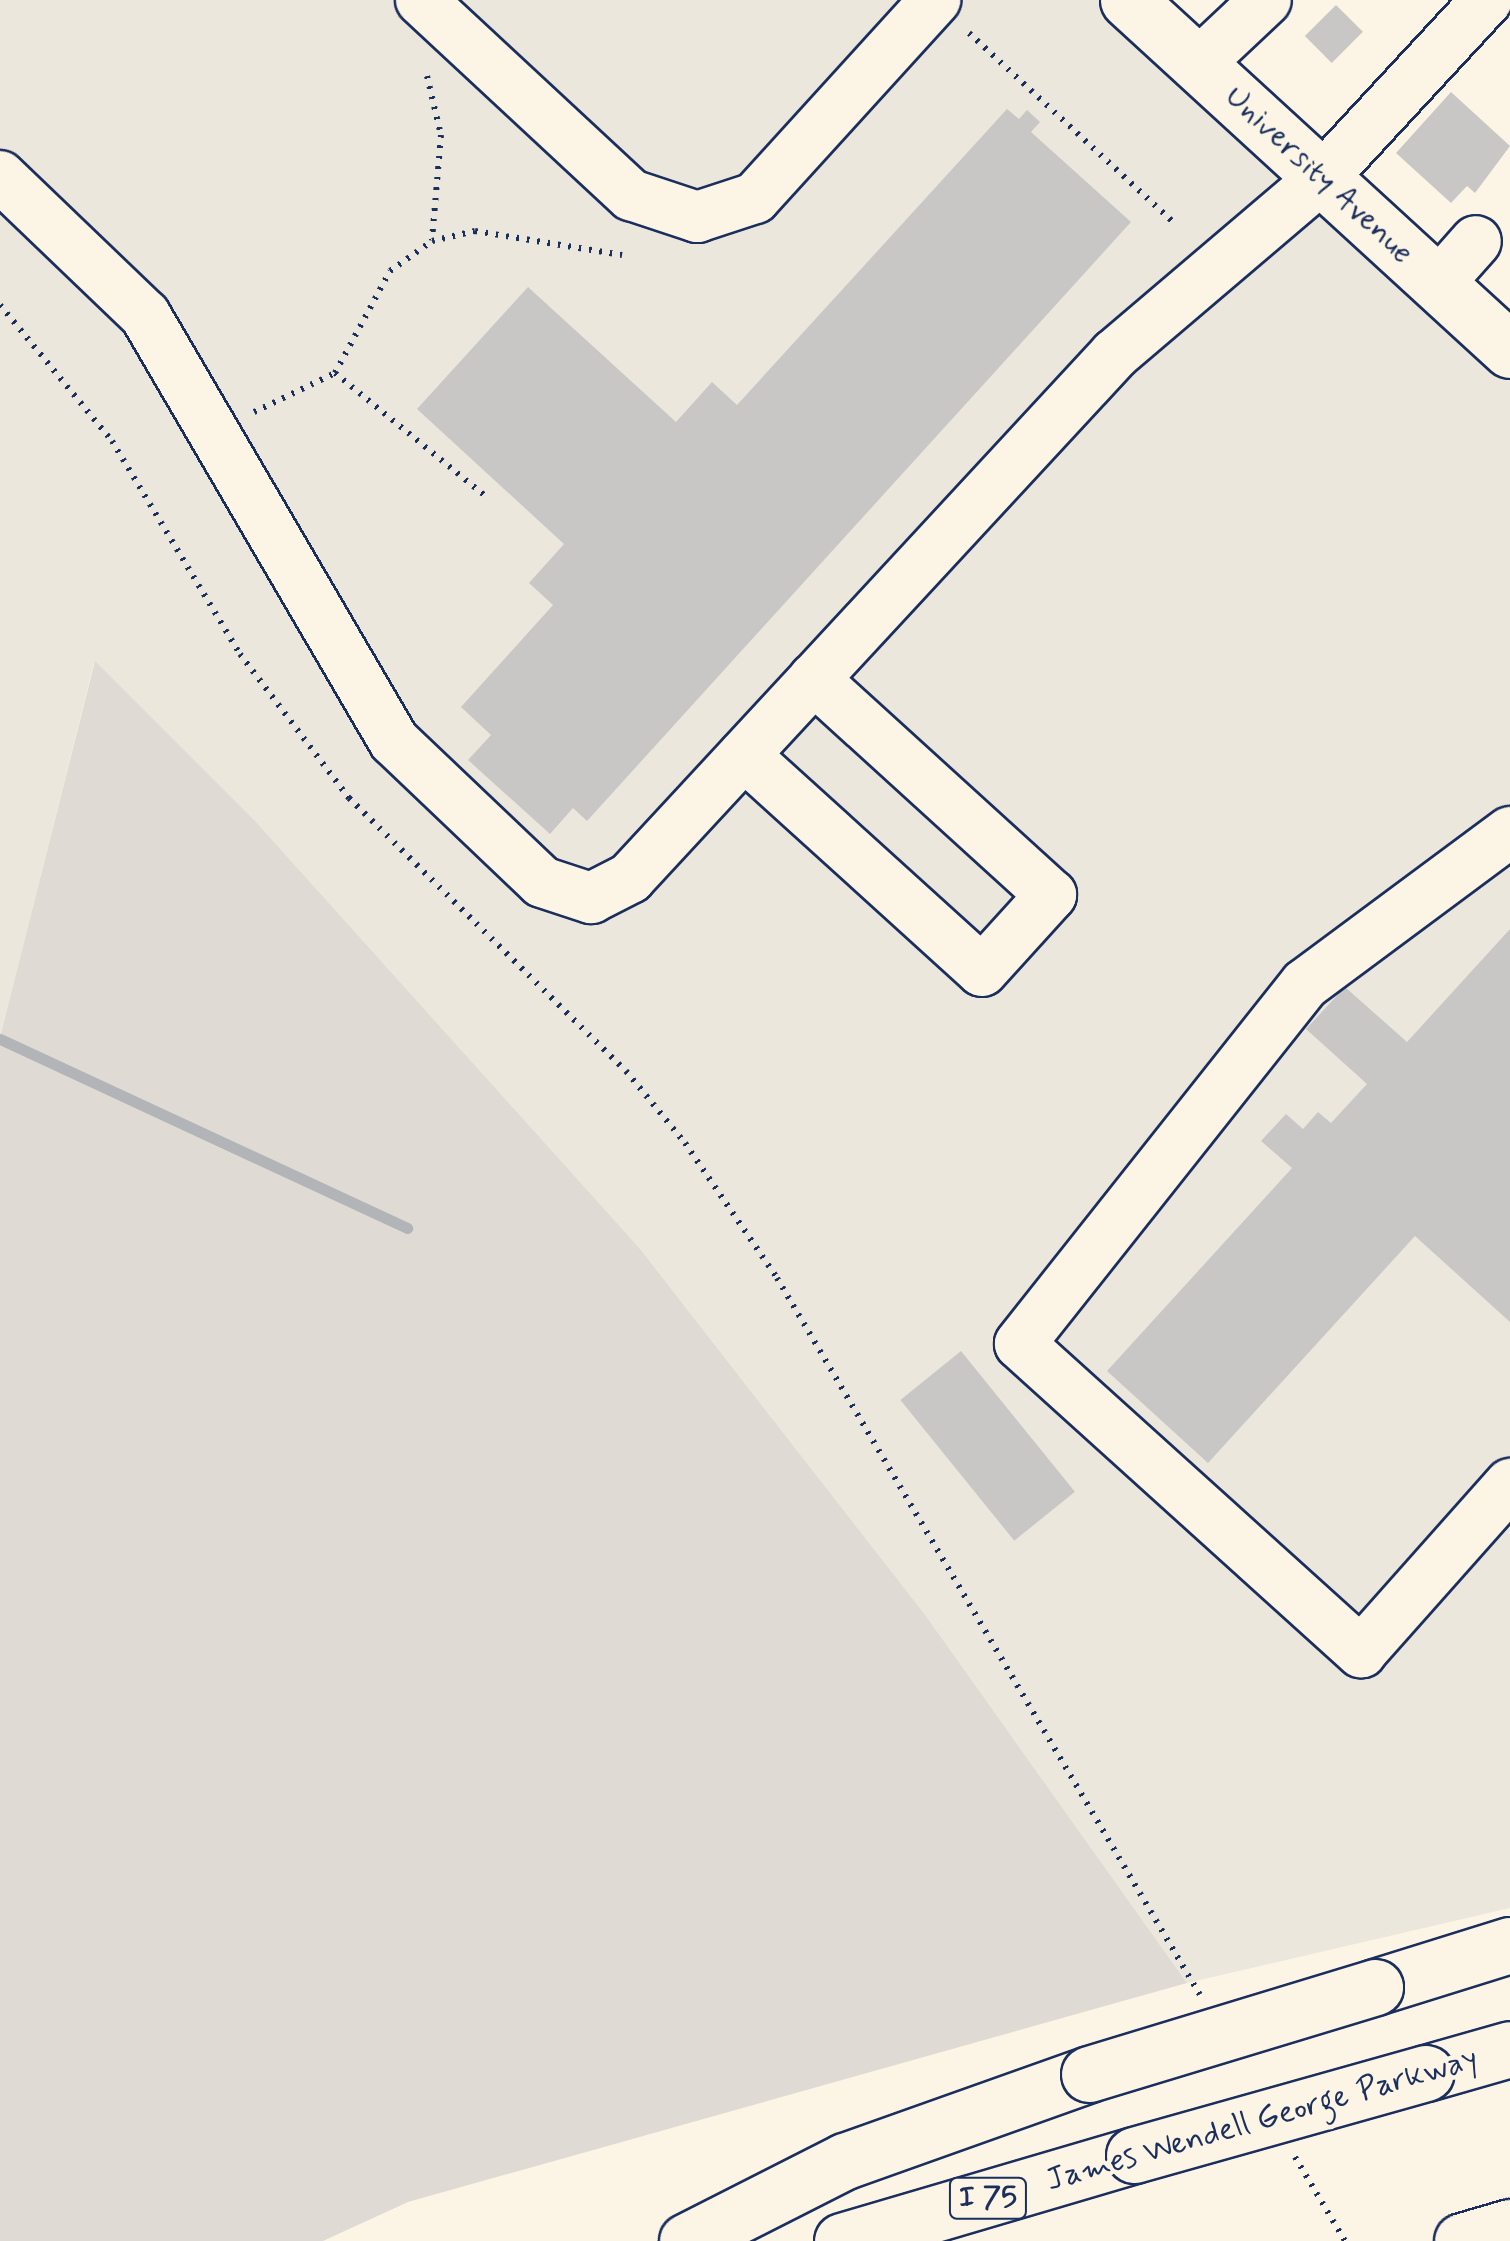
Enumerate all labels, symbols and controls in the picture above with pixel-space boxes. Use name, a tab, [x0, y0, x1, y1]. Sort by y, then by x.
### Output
street label: University Avenue	[1215, 76, 1423, 274]
street label: James Wendell George Parkway	[1046, 2041, 1478, 2199]
road number: I 75	[948, 2173, 1028, 2223]

